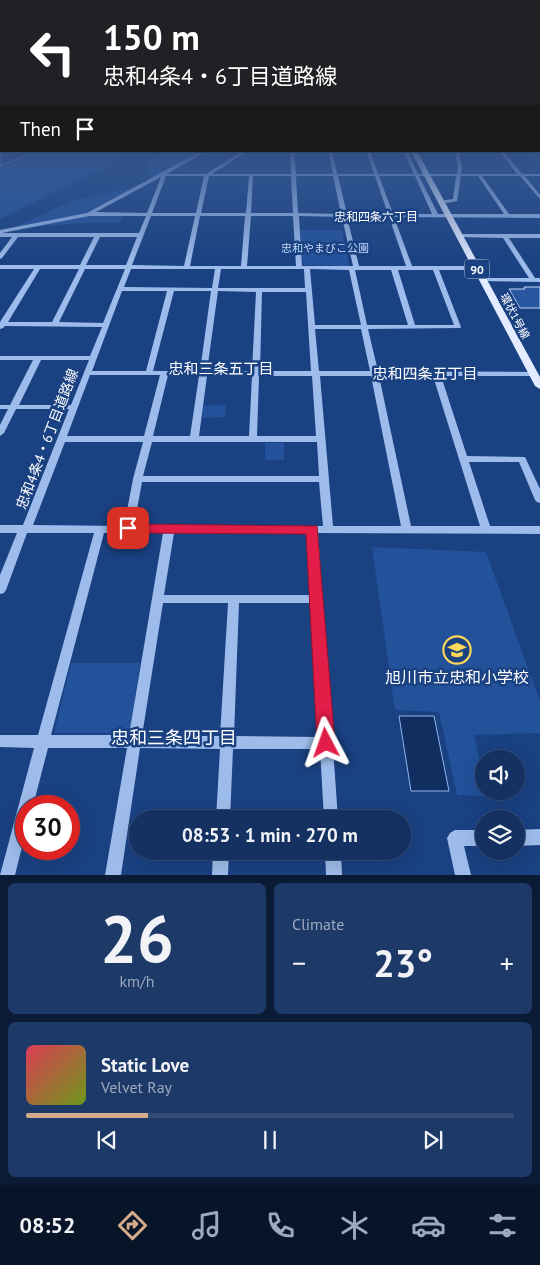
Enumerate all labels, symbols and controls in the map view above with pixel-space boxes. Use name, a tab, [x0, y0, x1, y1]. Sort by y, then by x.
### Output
text: 150 m	[103, 14, 200, 60]
icon: left	[20, 20, 85, 85]
text: 忠和4条4・6丁目道路線	[103, 62, 337, 90]
icon: arrive	[71, 115, 99, 143]
text: Then	[20, 117, 61, 141]
district label: 忠和四条六丁目	[334, 209, 418, 224]
park label: 忠和やまびこ公園	[281, 241, 369, 255]
road number: 90	[464, 260, 490, 278]
street label: 環状1号線	[497, 291, 533, 341]
district label: 忠和三条五丁目	[168, 359, 274, 378]
district label: 忠和四条五丁目	[372, 364, 478, 383]
street label: 忠和4条4・6丁目道路線	[12, 366, 82, 512]
pin	[107, 507, 149, 549]
icon: arrive	[114, 514, 142, 542]
school or university icon: 旭川市立忠和小学校	[442, 635, 472, 665]
place label: 旭川市立忠和小学校	[385, 667, 529, 687]
position arrow	[299, 716, 351, 768]
district label: 忠和三条四丁目	[111, 726, 237, 749]
map controls	[475, 750, 525, 860]
button: sound	[475, 750, 525, 800]
speed limit sign: 30	[15, 795, 80, 860]
button: layers	[475, 810, 525, 860]
text: 08:53 · 1 min · 270 m	[182, 823, 358, 847]
text: 26	[100, 896, 174, 980]
text: Climate	[292, 914, 344, 934]
text: 23°	[373, 938, 433, 987]
text: −	[292, 944, 306, 981]
text: +	[500, 944, 514, 981]
text: km/h	[119, 971, 155, 991]
text: Static Love	[101, 1053, 189, 1077]
text: Velvet Ray	[101, 1077, 172, 1097]
icon: previous	[93, 1126, 121, 1154]
icon: pause	[256, 1126, 284, 1154]
icon: next	[419, 1126, 447, 1154]
icon: directions	[115, 1208, 150, 1243]
icon: music	[189, 1208, 224, 1243]
icon: phone	[263, 1208, 298, 1243]
icon: climate	[337, 1208, 372, 1243]
icon: car	[411, 1208, 446, 1243]
icon: filters	[485, 1208, 520, 1243]
text: 08:52	[20, 1211, 75, 1239]

